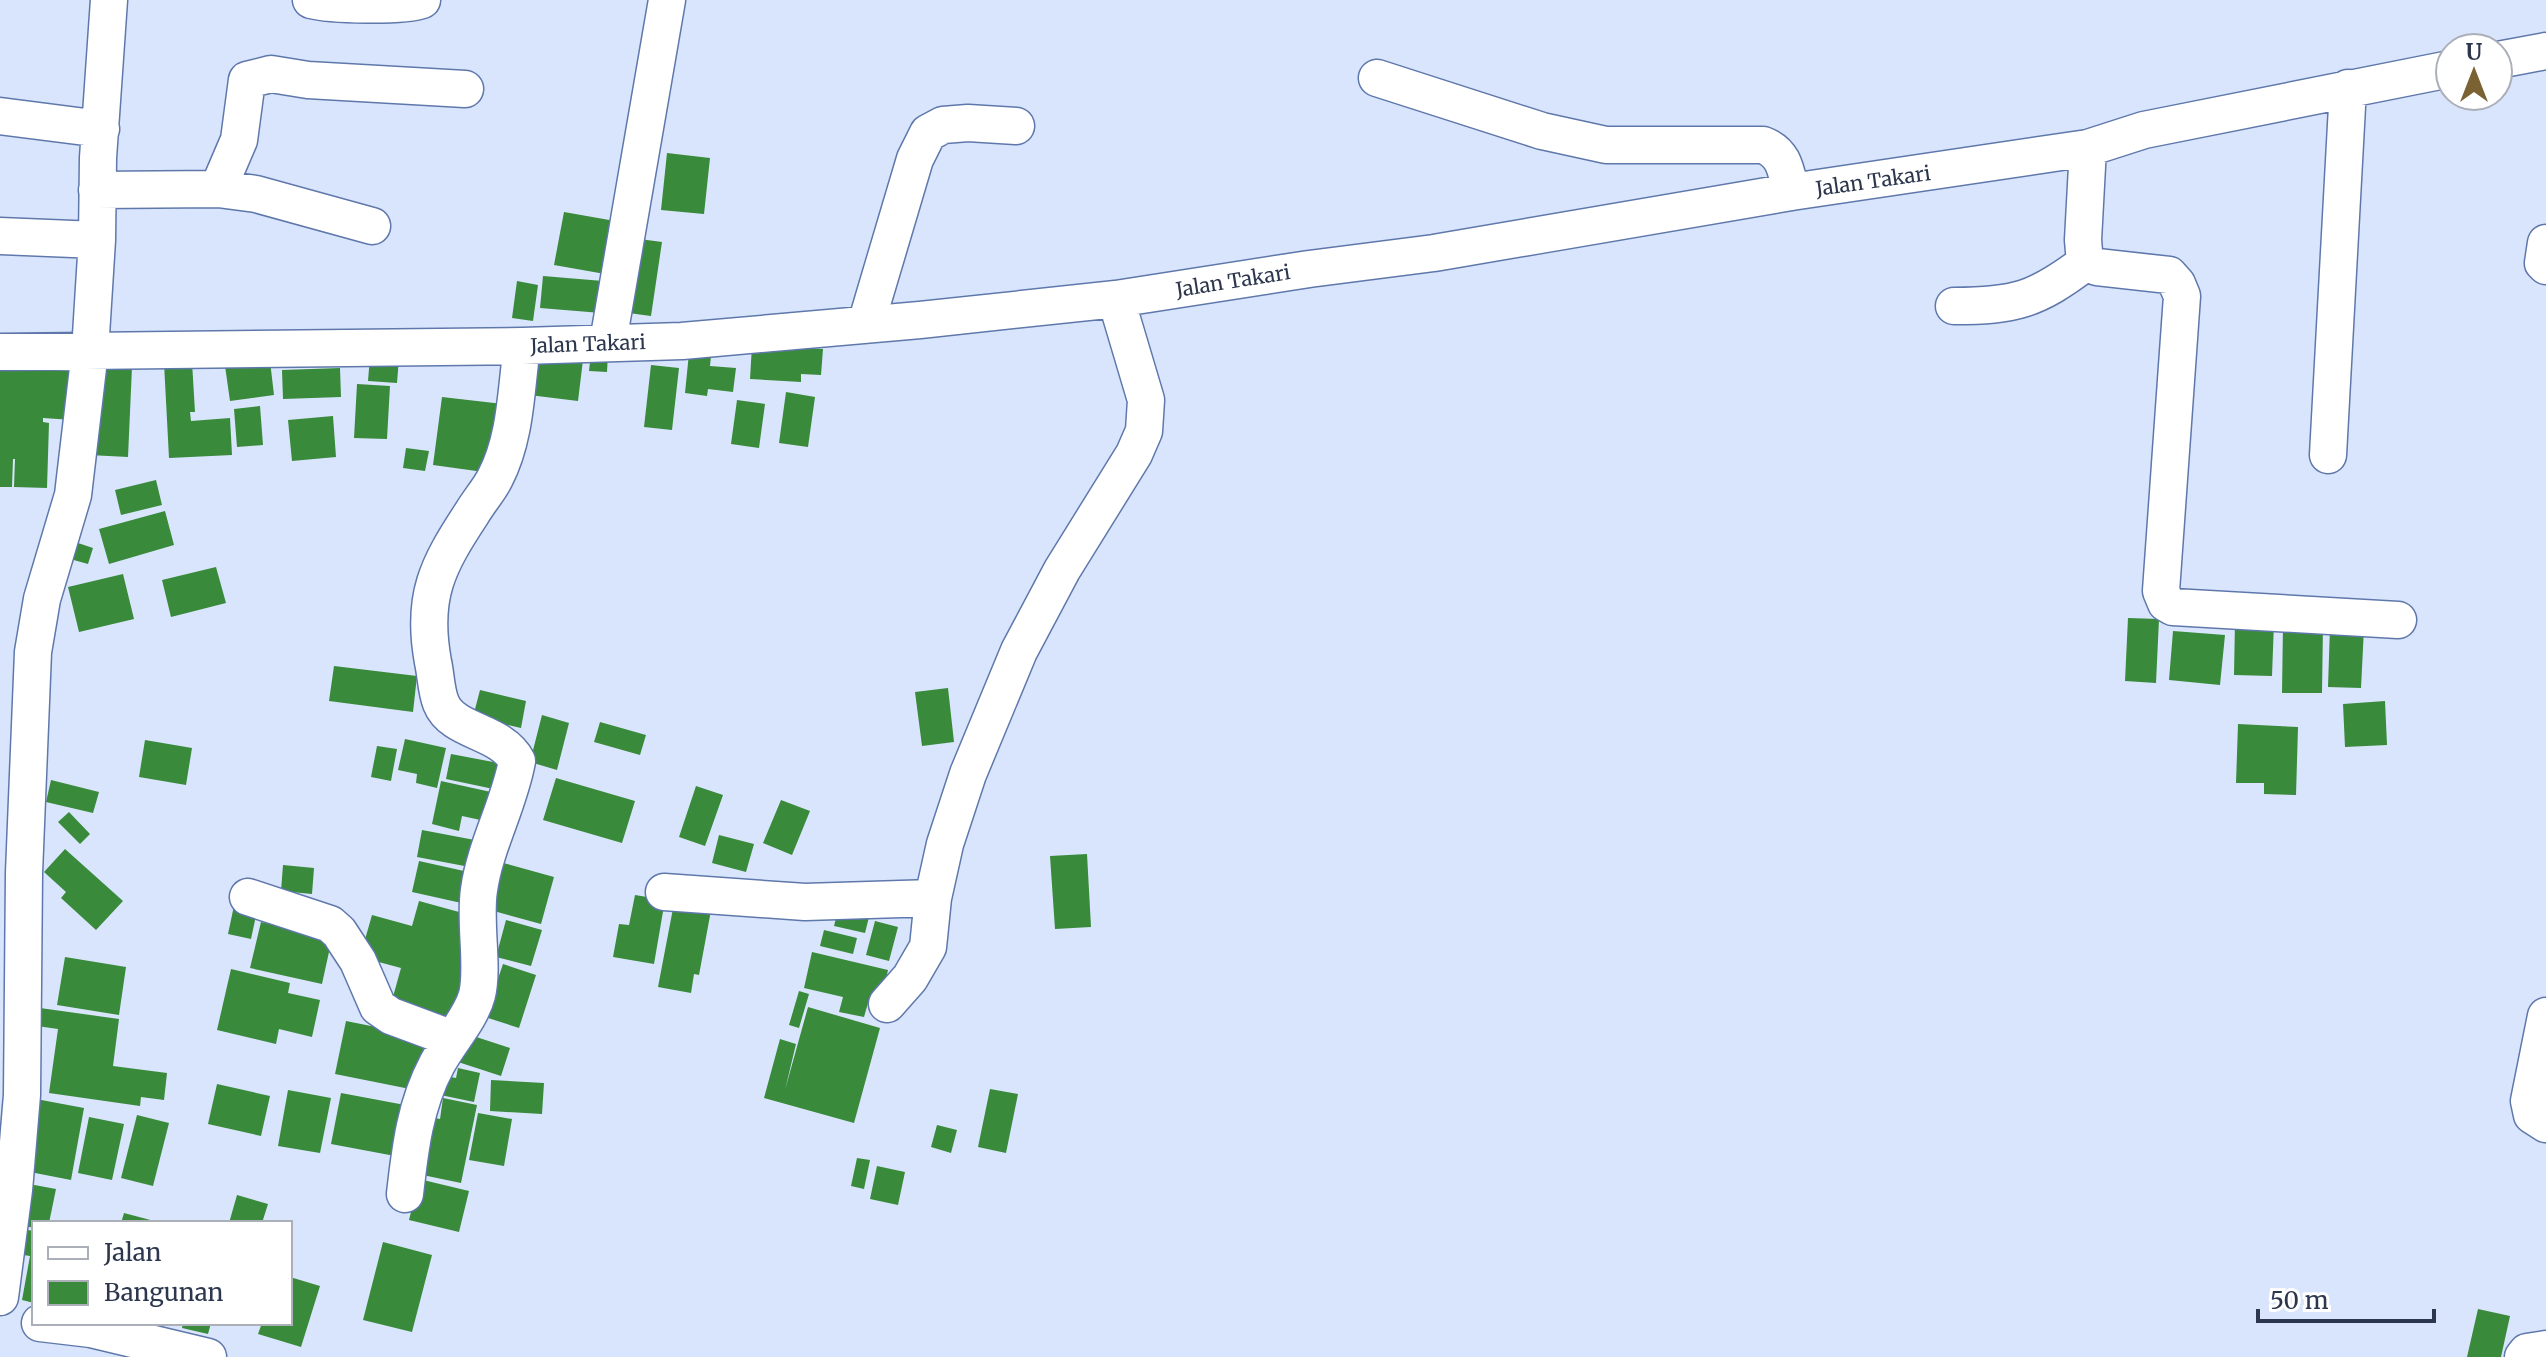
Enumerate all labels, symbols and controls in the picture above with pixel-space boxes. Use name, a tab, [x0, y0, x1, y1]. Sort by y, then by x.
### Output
north arrow	[2434, 32, 2514, 112]
text: U	[2466, 38, 2483, 66]
street label: Jalan Takari	[1813, 160, 1932, 201]
street label: Jalan Takari	[1173, 259, 1292, 302]
street label: Jalan Takari	[529, 329, 646, 358]
legend	[32, 1221, 292, 1325]
text: Jalan	[103, 1237, 162, 1268]
scale bar	[2258, 1273, 2434, 1323]
text: Bangunan	[104, 1277, 224, 1308]
text: 50 m	[2270, 1285, 2329, 1316]

